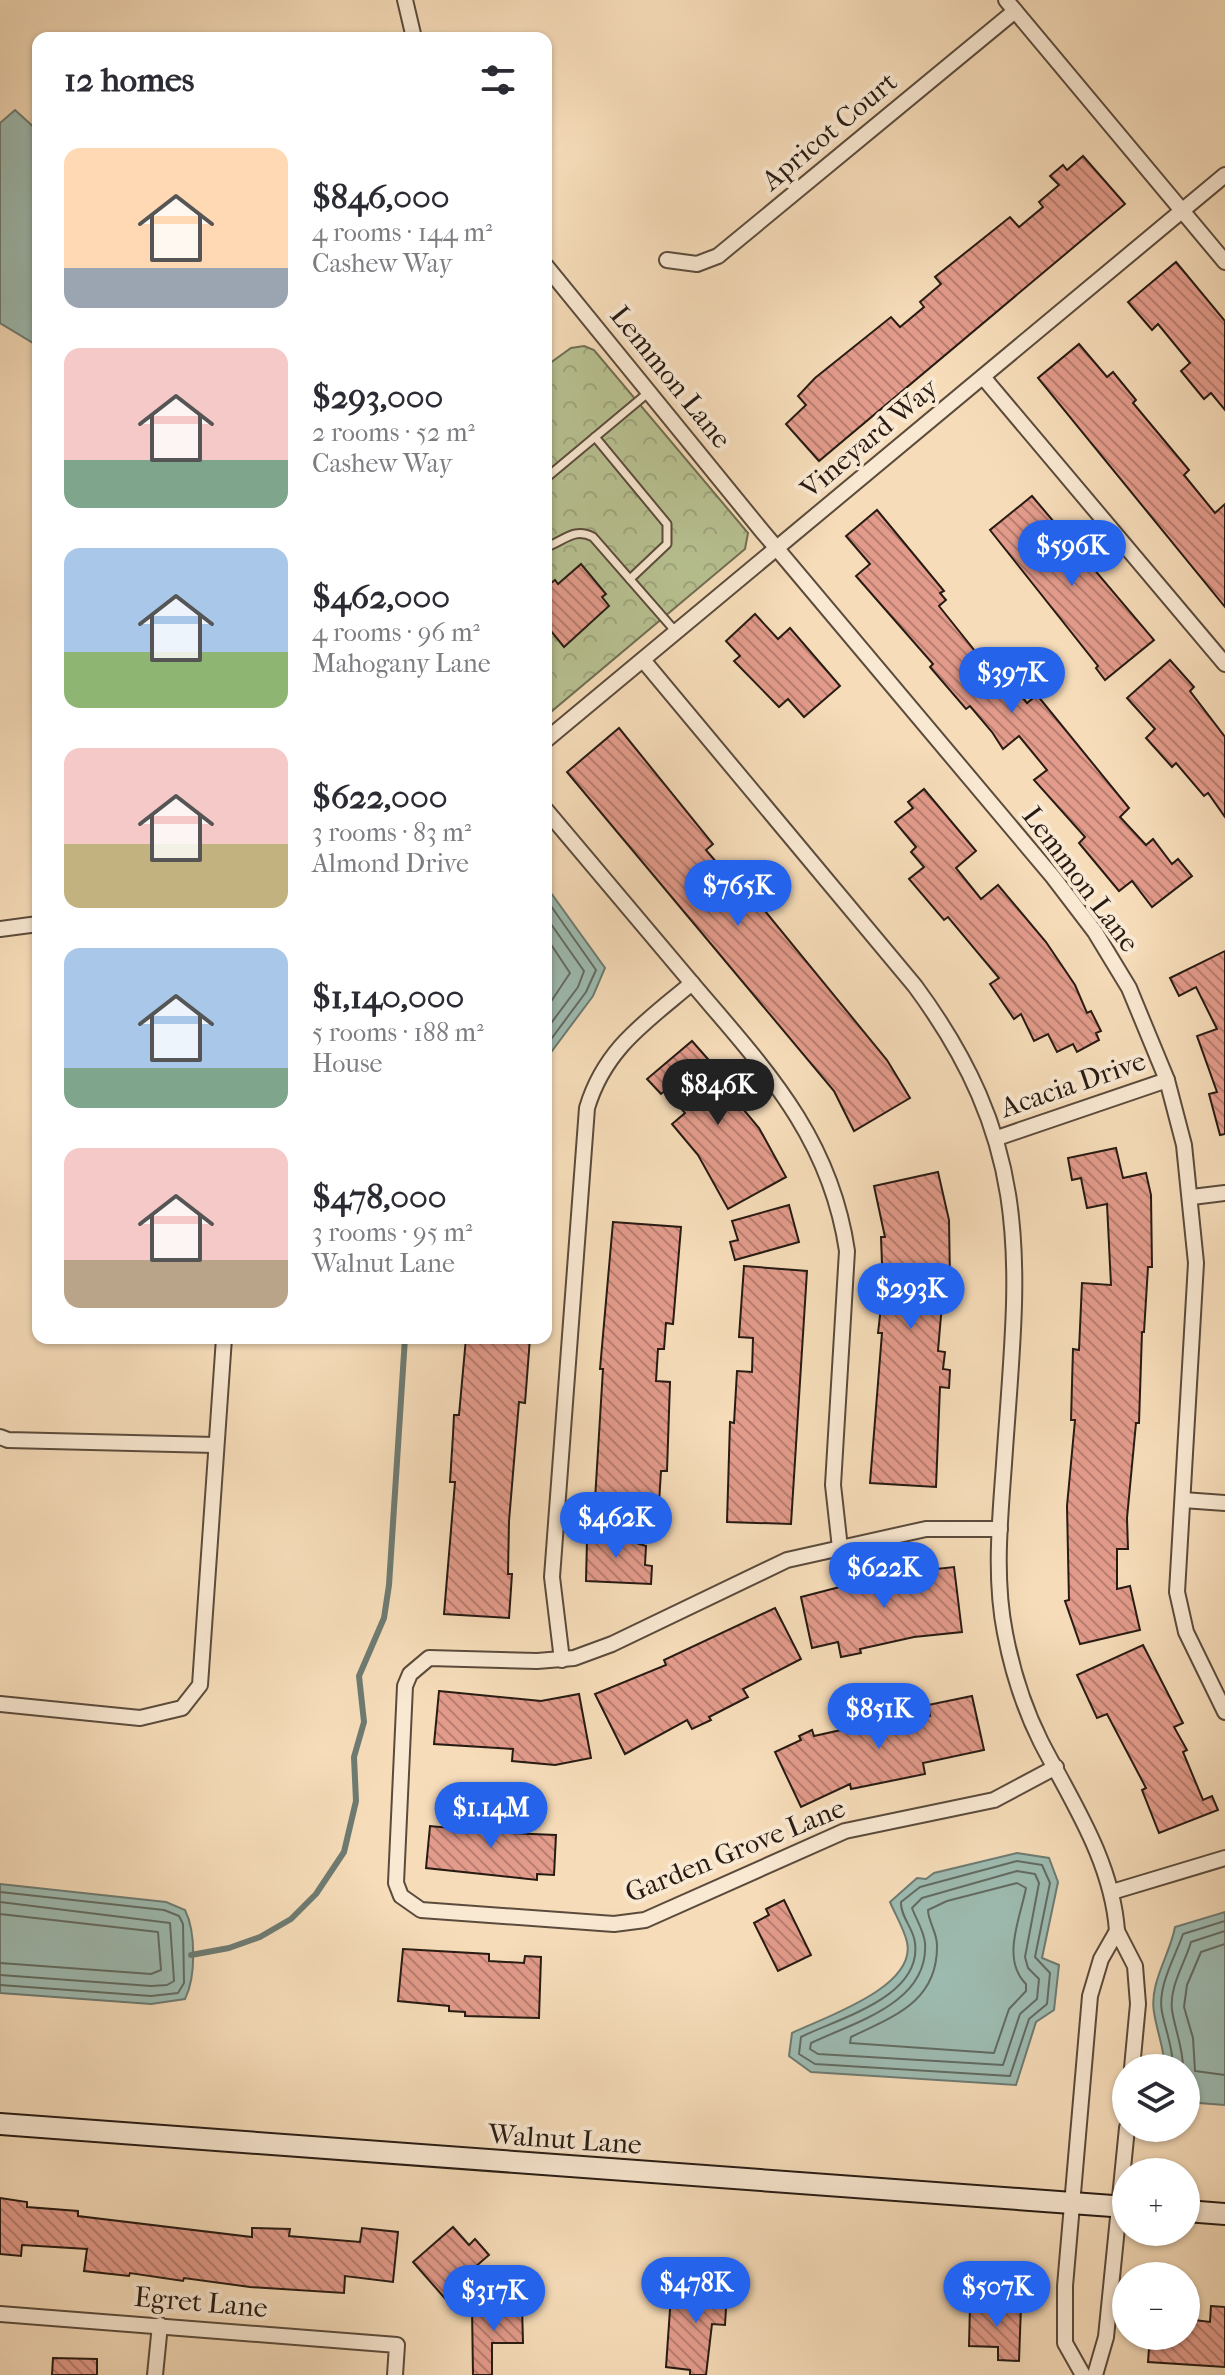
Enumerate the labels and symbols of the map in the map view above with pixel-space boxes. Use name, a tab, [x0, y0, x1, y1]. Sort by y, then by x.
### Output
street label: Apricot Court	[754, 65, 903, 198]
street label: Lemmon Lane	[604, 299, 739, 455]
street label: Vineyard Way	[793, 370, 945, 506]
pin: $596K	[1016, 520, 1128, 588]
pin: $397K	[956, 647, 1068, 715]
street label: Lemmon Lane	[1016, 800, 1146, 958]
pin: $765K	[682, 860, 794, 928]
street label: Acacia Drive	[995, 1044, 1150, 1125]
pin: $846K	[662, 1059, 774, 1127]
pin: $293K	[855, 1263, 967, 1331]
pin: $462K	[560, 1492, 672, 1560]
pin: $622K	[828, 1542, 940, 1610]
pin: $851K	[823, 1683, 935, 1751]
pin: $1.14M	[426, 1782, 556, 1850]
street label: Garden Grove Lane	[620, 1791, 850, 1909]
street label: Walnut Lane	[486, 2117, 643, 2161]
pin: $478K	[640, 2257, 752, 2325]
pin: $507K	[941, 2261, 1053, 2329]
pin: $317K	[438, 2265, 550, 2333]
street label: Egret Lane	[133, 2280, 269, 2324]

